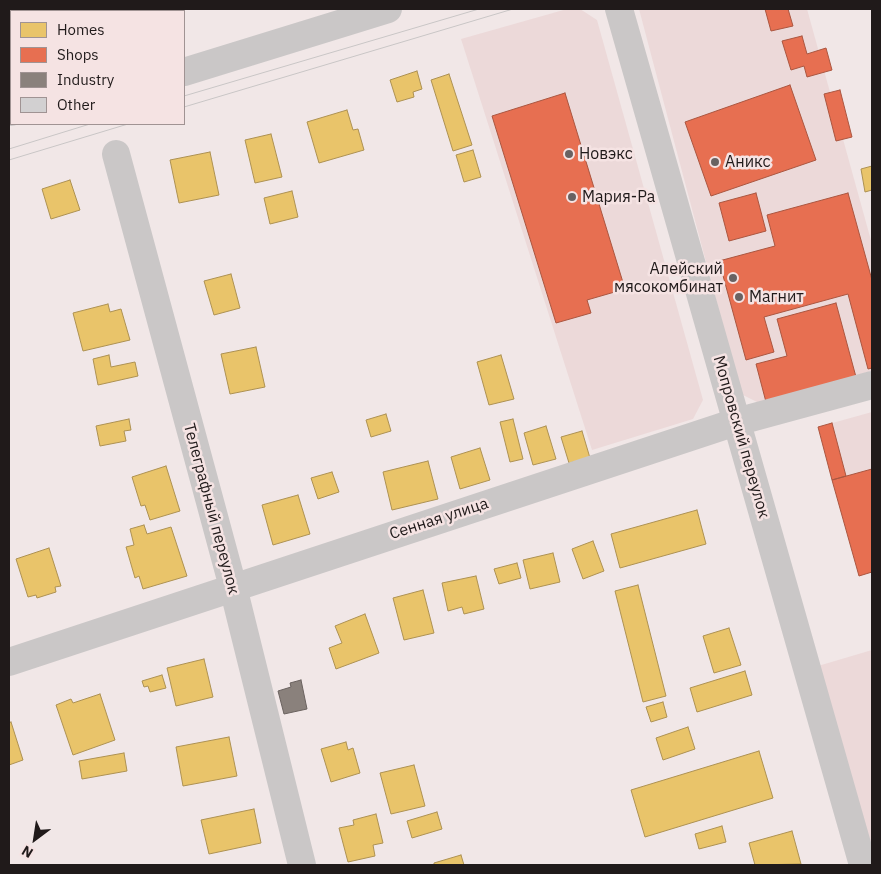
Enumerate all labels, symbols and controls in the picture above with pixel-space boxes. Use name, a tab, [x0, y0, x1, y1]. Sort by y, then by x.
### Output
legend	[10, 10, 185, 125]
text: Homes	[57, 20, 105, 39]
text: Shops	[57, 45, 99, 64]
text: Industry	[57, 70, 114, 89]
text: Other	[57, 95, 95, 114]
place label: Новэкс	[579, 144, 633, 164]
marker: Новэкс	[563, 148, 575, 160]
place label: Аникс	[725, 152, 771, 172]
marker: Аникс	[709, 156, 721, 168]
place label: Мария-Ра	[582, 187, 655, 207]
marker: Мария-Ра	[566, 191, 578, 203]
place label: Алейский мясокомбинат	[614, 259, 723, 297]
marker: Алейский мясокомбинат	[727, 272, 739, 284]
place label: Магнит	[749, 287, 804, 307]
marker: Магнит	[733, 291, 745, 303]
street label: Мопровский переулок	[709, 354, 773, 520]
street label: Телеграфный переулок	[179, 421, 243, 597]
street label: Сенная улица	[387, 494, 491, 544]
north arrow	[10, 814, 60, 864]
text: N	[18, 842, 36, 862]

